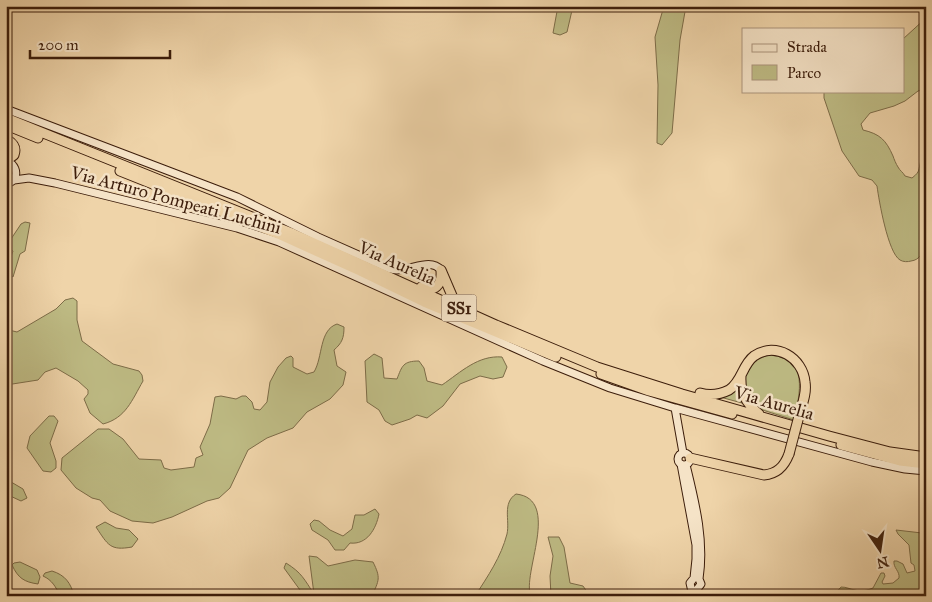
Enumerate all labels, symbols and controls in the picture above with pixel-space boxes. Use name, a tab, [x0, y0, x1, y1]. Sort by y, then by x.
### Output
scale bar	[30, 28, 170, 60]
legend	[742, 28, 904, 92]
text: 200 m	[38, 36, 79, 54]
text: Strada	[787, 38, 827, 56]
text: Parco	[787, 64, 822, 82]
street label: Via Arturo Pompeati Luchini	[67, 161, 284, 239]
street label: Via Aurelia	[354, 236, 439, 290]
road number: SS1	[442, 294, 476, 322]
street label: Via Aurelia	[731, 381, 817, 425]
north arrow	[854, 524, 904, 574]
text: N	[875, 553, 891, 572]

